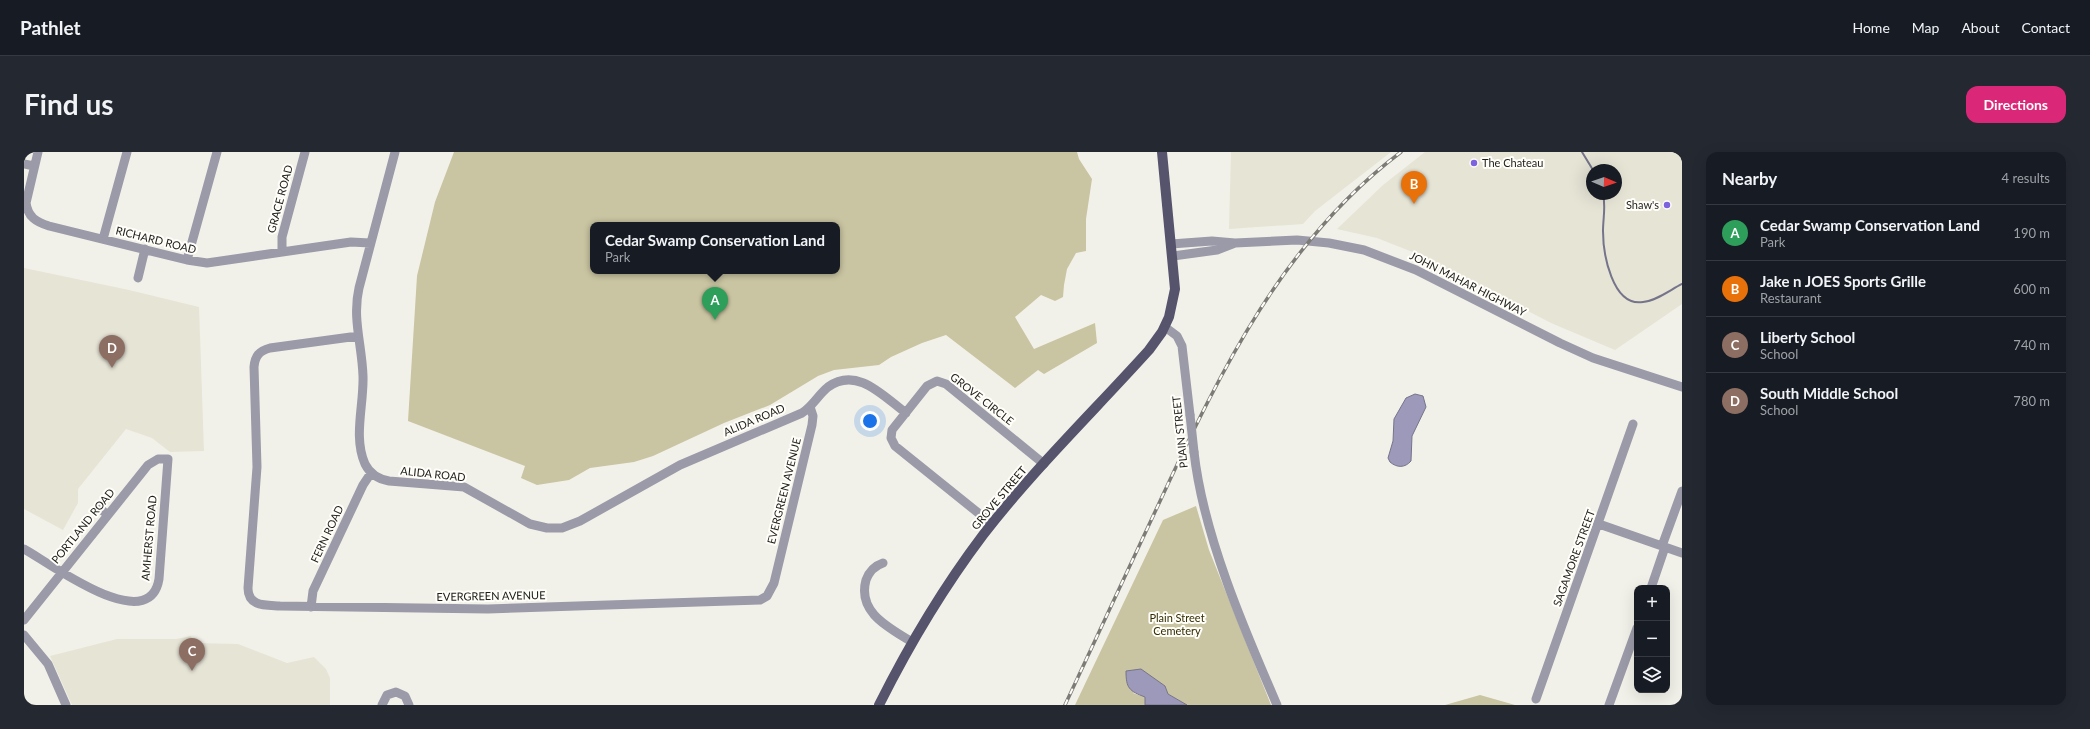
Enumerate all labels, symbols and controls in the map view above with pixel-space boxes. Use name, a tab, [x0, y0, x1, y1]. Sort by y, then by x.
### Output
text: Pathlet	[20, 16, 81, 39]
text: Home	[1852, 19, 1890, 36]
text: Map	[1912, 19, 1939, 36]
text: About	[1961, 19, 1999, 36]
text: Contact	[2021, 19, 2070, 36]
button: Directions	[1966, 86, 2066, 123]
text: Find us	[24, 87, 114, 121]
place label: The Chateau	[1482, 156, 1543, 169]
marker: The Chateau	[1469, 158, 1479, 168]
street label: GRACE ROAD	[264, 163, 295, 234]
north arrow	[1586, 164, 1622, 200]
text: Nearby	[1722, 168, 1777, 189]
text: 4 results	[2002, 170, 2050, 186]
pin: B	[1401, 171, 1427, 204]
place label: Shaw's	[1626, 198, 1659, 211]
marker: Shaw's	[1662, 200, 1672, 210]
text: Cedar Swamp Conservation Land	[1760, 216, 1980, 234]
popup	[590, 222, 840, 274]
street label: RICHARD ROAD	[115, 223, 198, 256]
text: A	[1730, 225, 1740, 241]
text: 190 m	[2013, 225, 2050, 241]
text: Cedar Swamp Conservation Land	[605, 231, 825, 249]
text: Park	[1760, 234, 1785, 250]
text: Park	[605, 249, 630, 265]
street label: JOHN MAHAR HIGHWAY	[1408, 249, 1529, 319]
text: Jake n JOES Sports Grille	[1760, 272, 1926, 290]
text: B	[1731, 281, 1739, 297]
text: 600 m	[2013, 281, 2050, 297]
pin: A	[702, 287, 728, 320]
text: Restaurant	[1760, 290, 1822, 306]
text: Liberty School	[1760, 328, 1855, 346]
pin: D	[99, 335, 125, 368]
text: C	[1731, 337, 1739, 353]
text: 740 m	[2013, 337, 2050, 353]
text: School	[1760, 346, 1798, 362]
street label: GROVE CIRCLE	[948, 370, 1017, 427]
text: South Middle School	[1760, 384, 1898, 402]
text: D	[1730, 393, 1740, 409]
text: 780 m	[2013, 393, 2050, 409]
street label: PLAIN STREET	[1169, 395, 1190, 469]
street label: ALIDA ROAD	[721, 401, 786, 438]
text: School	[1760, 402, 1798, 418]
your location	[860, 411, 880, 431]
street label: EVERGREEN AVENUE	[764, 436, 803, 545]
street label: GROVE STREET	[968, 463, 1029, 532]
street label: ALIDA ROAD	[400, 464, 466, 483]
street label: PORTLAND ROAD	[48, 486, 117, 566]
street label: AMHERST ROAD	[138, 495, 159, 581]
street label: FERN ROAD	[308, 503, 346, 565]
street label: SAGAMORE STREET	[1550, 507, 1597, 608]
map controls	[1634, 585, 1670, 693]
button: +	[1634, 585, 1670, 621]
street label: EVERGREEN AVENUE	[436, 588, 546, 603]
park label: Plain Street Cemetery	[1149, 611, 1205, 637]
button: −	[1634, 621, 1670, 657]
pin: C	[179, 638, 205, 671]
button: layers	[1634, 657, 1670, 693]

